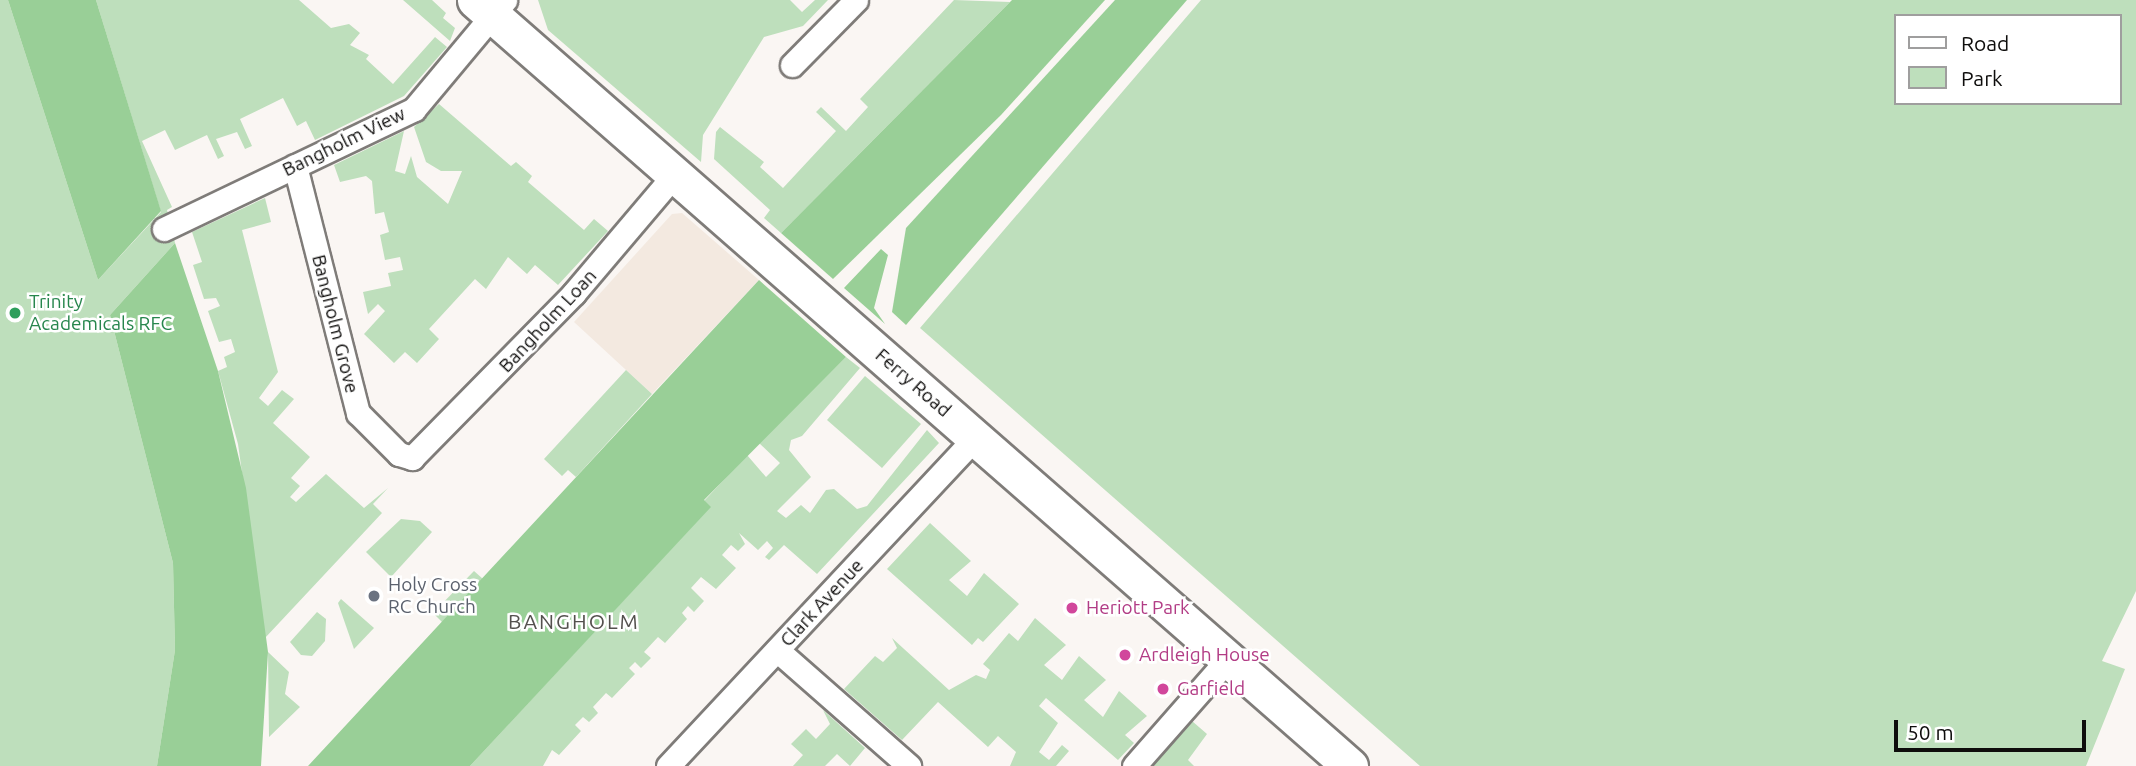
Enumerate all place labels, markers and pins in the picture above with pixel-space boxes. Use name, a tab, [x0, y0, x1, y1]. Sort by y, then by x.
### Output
place label: Trinity Academicals RFC	[29, 291, 172, 335]
marker: Trinity Academicals RFC	[7, 305, 23, 321]
place label: Holy Cross RC Church	[388, 574, 477, 618]
marker: Holy Cross RC Church	[366, 588, 382, 604]
place label: Heriott Park	[1086, 597, 1190, 619]
marker: Heriott Park	[1064, 600, 1080, 616]
place label: Ardleigh House	[1139, 644, 1270, 666]
marker: Ardleigh House	[1117, 647, 1133, 663]
place label: Garfield	[1177, 678, 1245, 700]
marker: Garfield	[1155, 681, 1171, 697]

